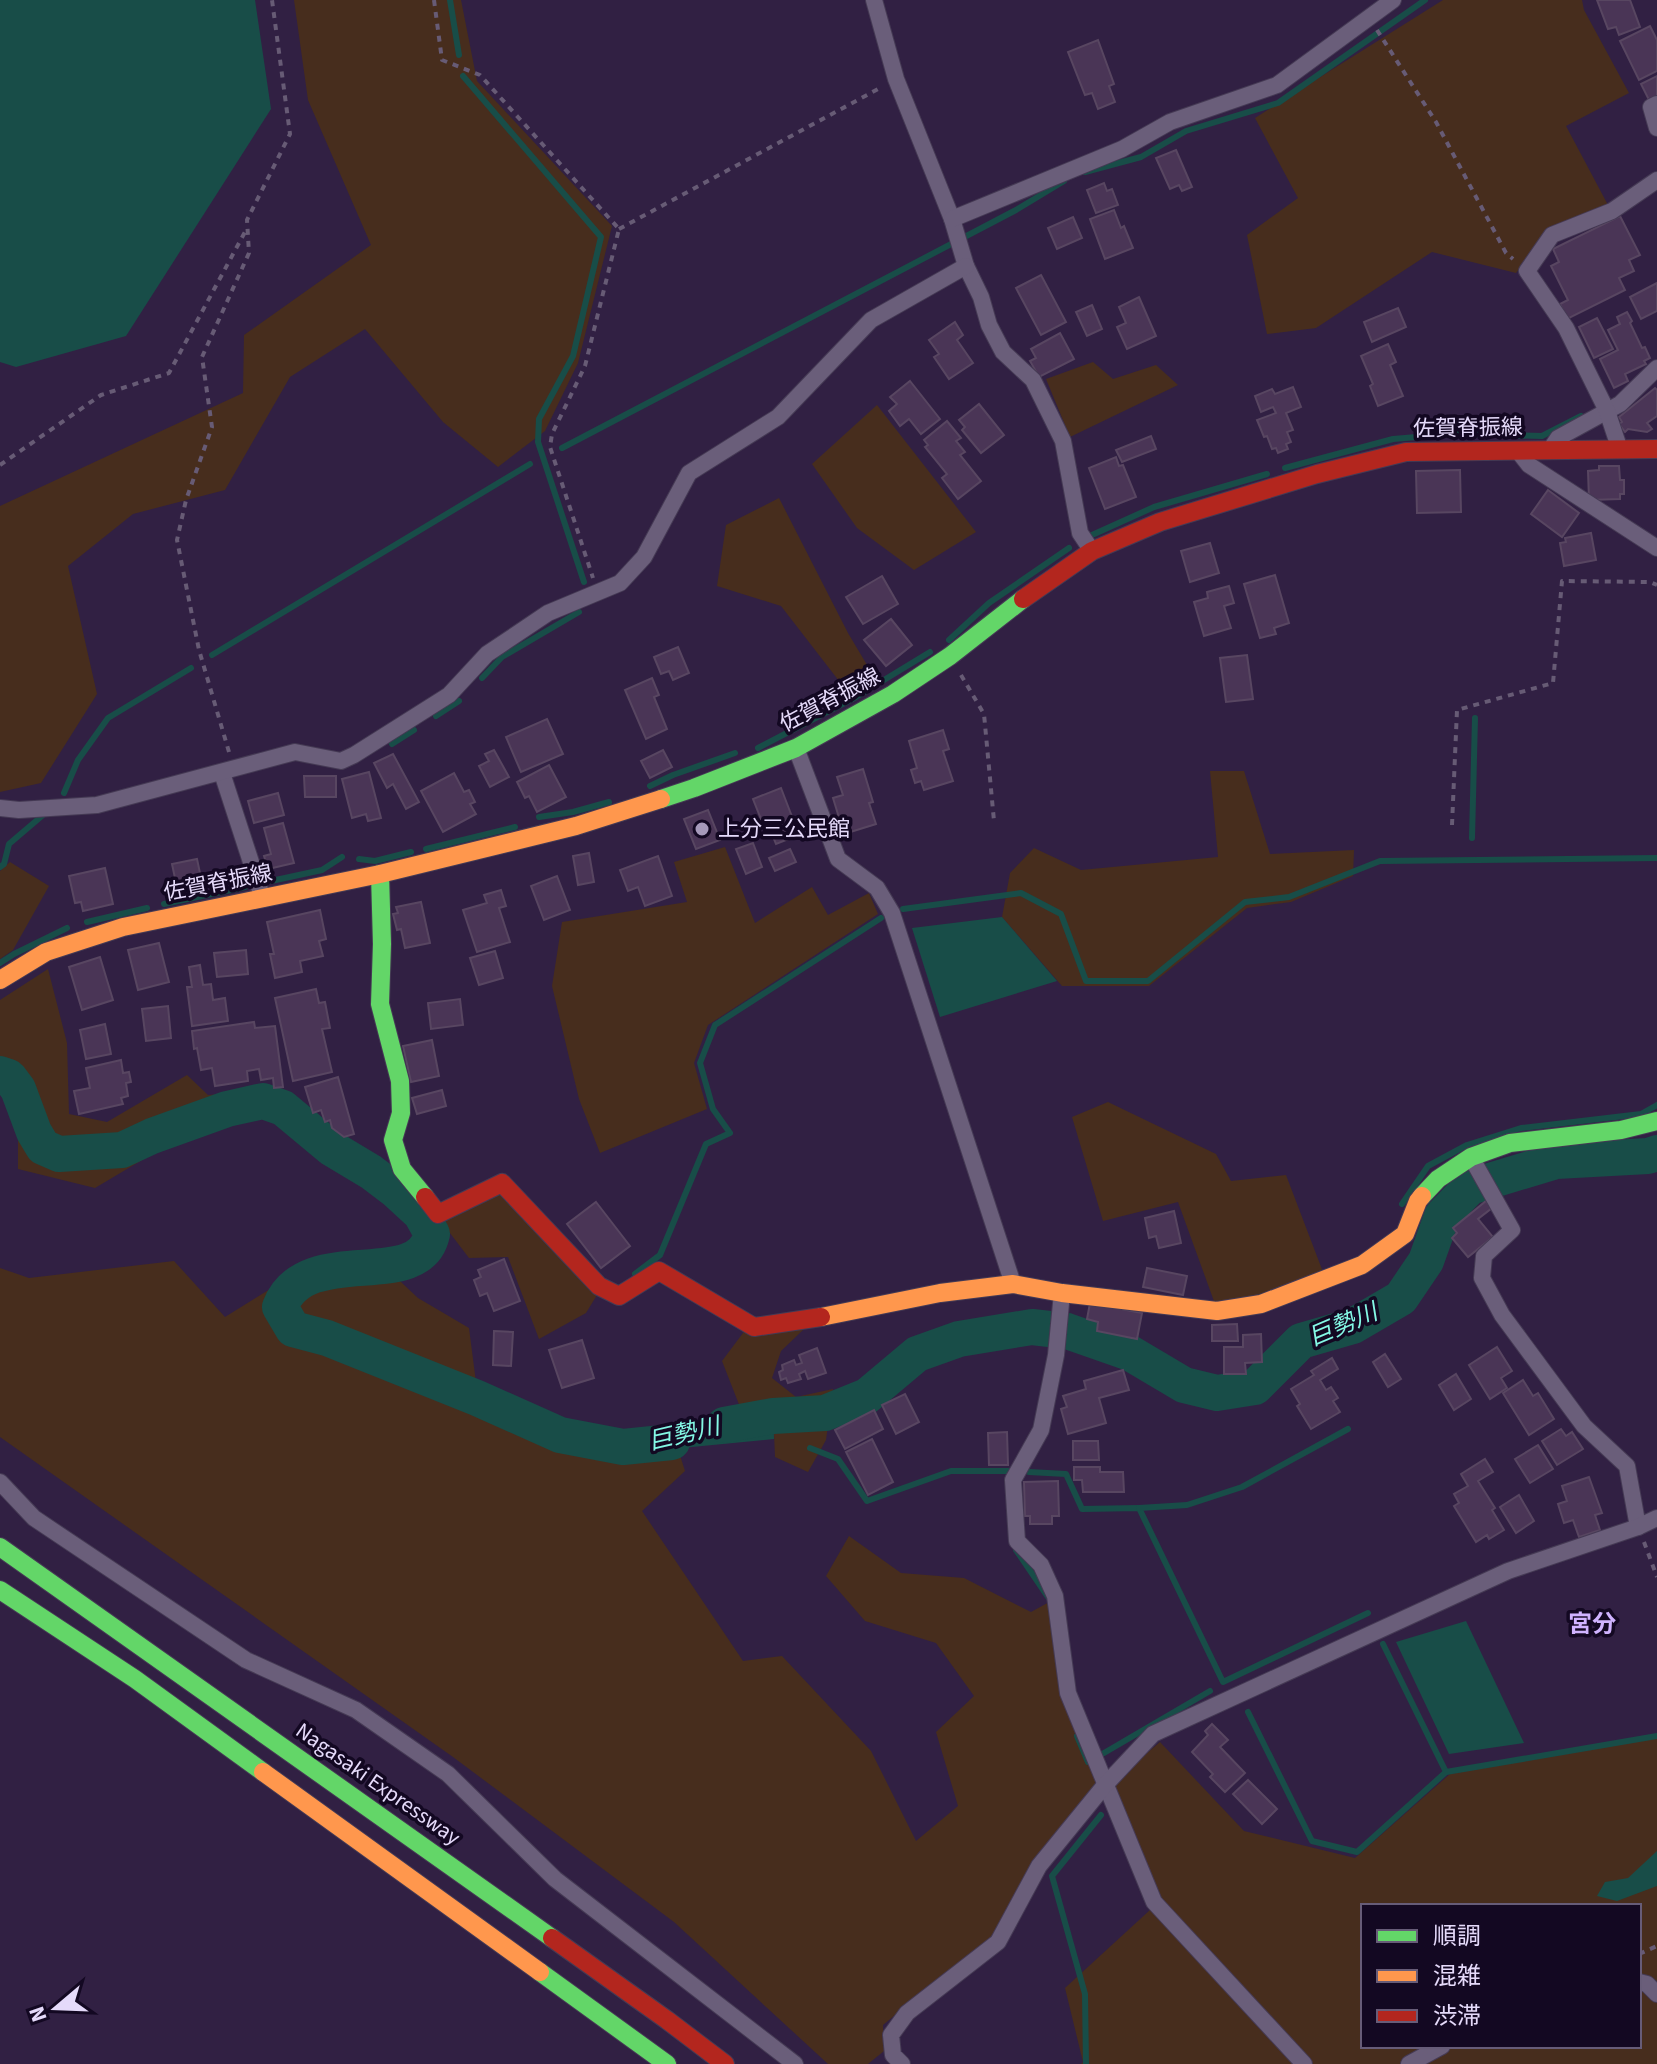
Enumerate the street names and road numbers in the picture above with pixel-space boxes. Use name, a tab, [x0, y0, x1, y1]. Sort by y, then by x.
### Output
street label: 佐賀脊振線	[1413, 411, 1523, 445]
street label: 佐賀脊振線	[774, 660, 886, 740]
street label: 佐賀脊振線	[161, 857, 275, 909]
street label: Nagasaki Expressway	[289, 1715, 468, 1853]

